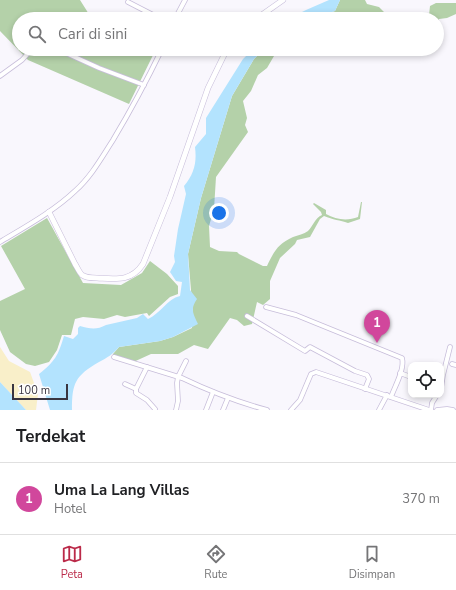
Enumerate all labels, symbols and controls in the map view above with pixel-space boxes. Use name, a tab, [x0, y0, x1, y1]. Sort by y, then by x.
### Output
search box	[12, 12, 444, 56]
icon: search	[26, 23, 48, 45]
text: Cari di sini	[58, 24, 127, 44]
your location	[209, 203, 229, 223]
pin: 1	[364, 310, 390, 343]
map controls	[408, 362, 444, 398]
button: locate	[408, 362, 444, 398]
scale bar	[12, 382, 68, 401]
text: 100 m	[18, 383, 50, 398]
text: Terdekat	[16, 425, 85, 448]
text: Uma La Lang Villas	[54, 480, 189, 500]
text: 1	[25, 490, 33, 508]
text: 370 m	[402, 490, 440, 508]
text: Hotel	[54, 500, 86, 518]
tab: Peta	[61, 543, 83, 582]
tab: Rute	[204, 543, 227, 582]
tab: Disimpan	[349, 543, 395, 582]

